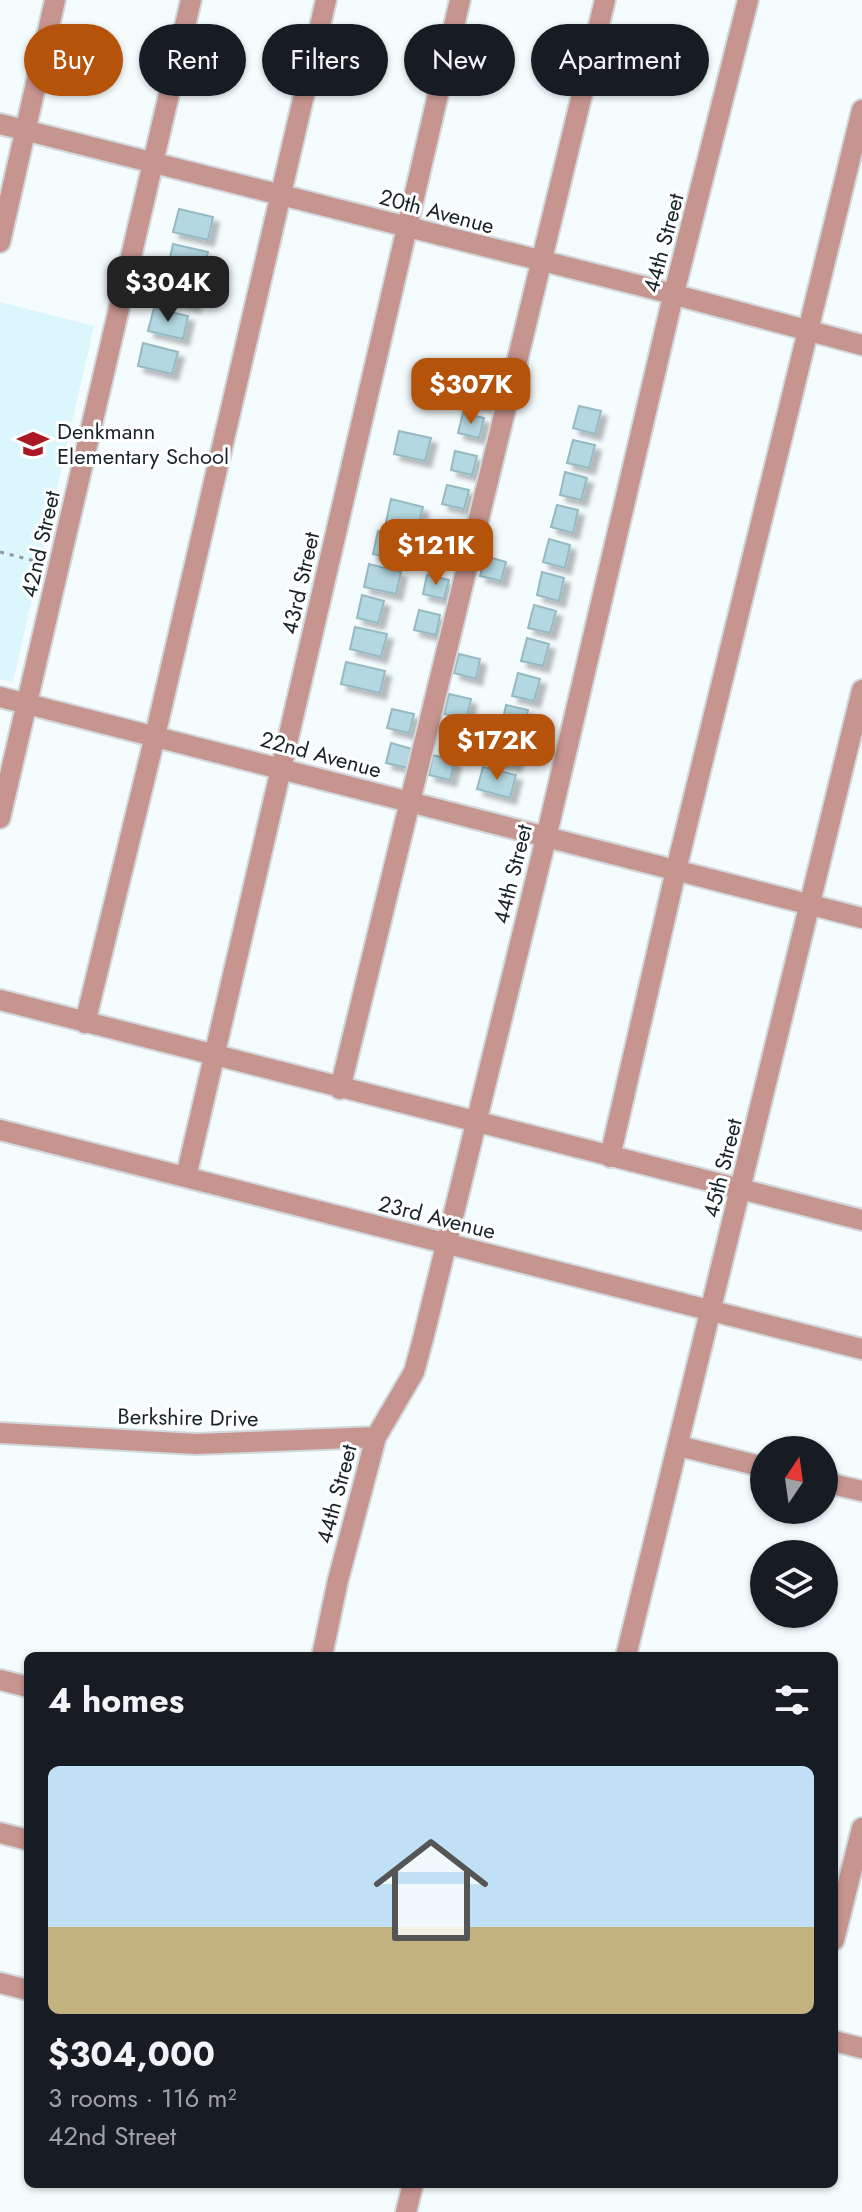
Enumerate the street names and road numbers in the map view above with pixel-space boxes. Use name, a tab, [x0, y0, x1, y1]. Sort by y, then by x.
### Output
street label: 20th Avenue	[376, 180, 498, 242]
street label: 44th Street	[634, 189, 692, 296]
street label: 42nd Street	[12, 487, 68, 600]
street label: 43rd Street	[273, 528, 327, 637]
street label: 22nd Avenue	[257, 722, 385, 786]
street label: 44th Street	[484, 820, 540, 927]
street label: 45th Street	[694, 1114, 750, 1221]
street label: 23rd Avenue	[375, 1187, 499, 1247]
street label: Berkshire Drive	[117, 1400, 259, 1434]
street label: 44th Street	[307, 1440, 365, 1547]

